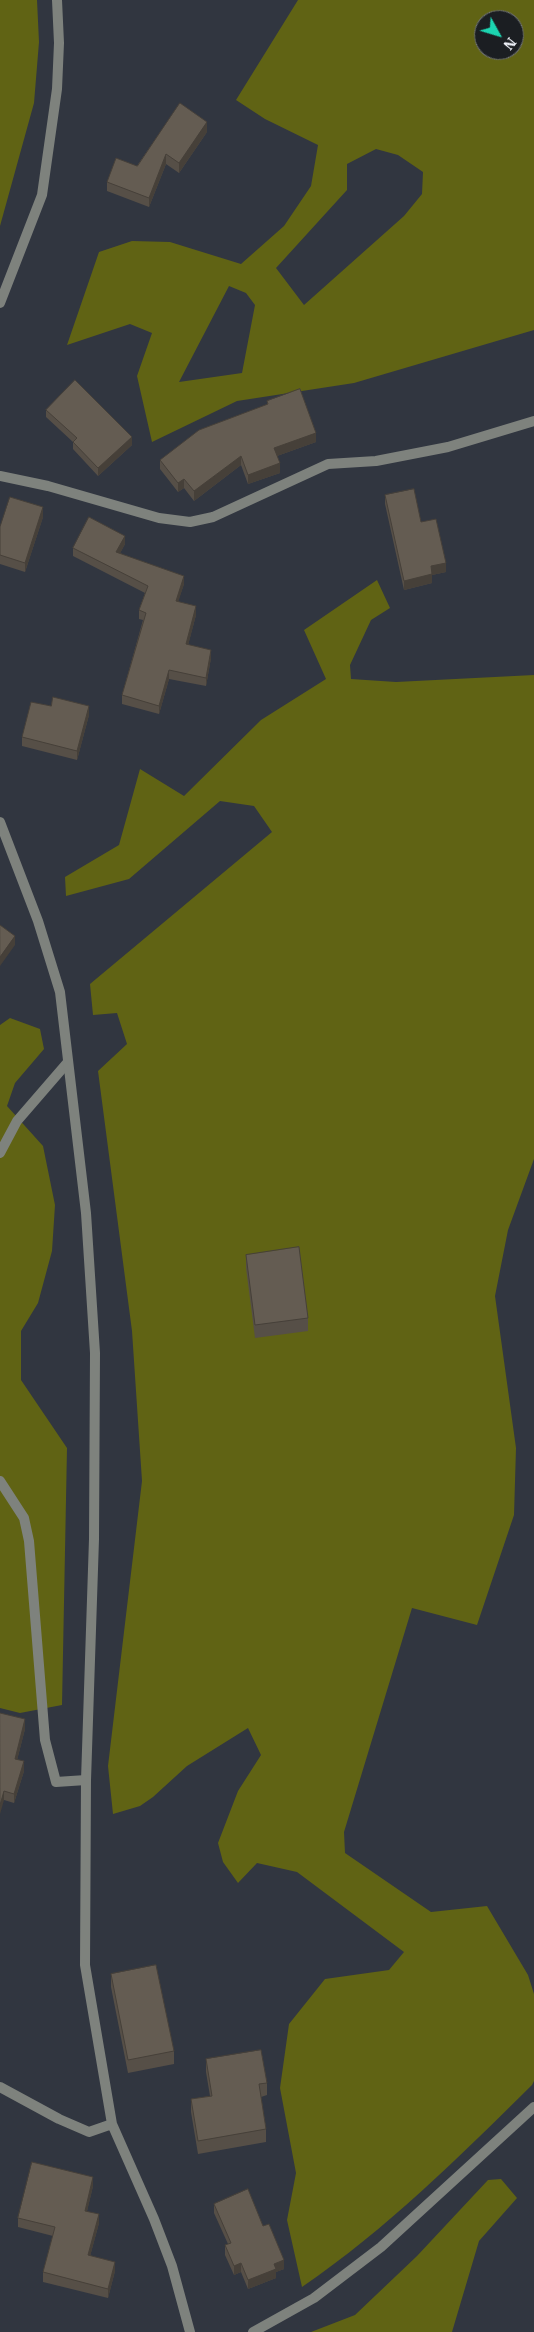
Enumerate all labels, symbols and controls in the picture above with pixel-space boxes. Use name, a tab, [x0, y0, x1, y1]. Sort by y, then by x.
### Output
north arrow	[474, 10, 524, 60]
text: N	[499, 34, 520, 54]

